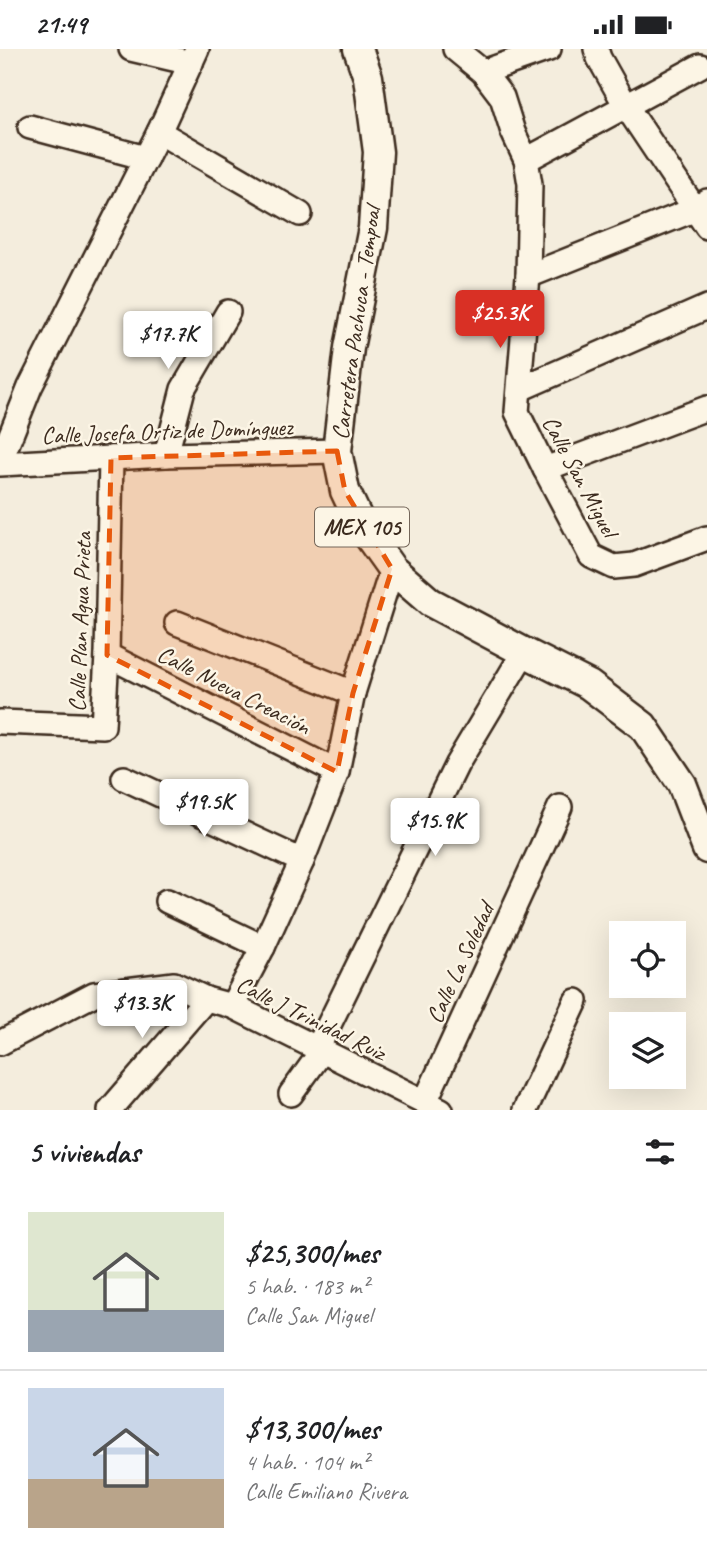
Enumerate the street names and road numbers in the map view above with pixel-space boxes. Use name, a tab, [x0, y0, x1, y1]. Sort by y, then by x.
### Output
street label: Carretera Pachuca - Tempoal	[325, 201, 388, 442]
street label: Calle San Miguel	[536, 410, 626, 545]
street label: Calle Josefa Ortiz de Domínguez	[41, 412, 294, 450]
road number: MEX 105	[315, 507, 409, 547]
street label: Calle Plan Agua Prieta	[62, 530, 98, 712]
street label: Calle Nueva Creación	[152, 639, 317, 742]
street label: Calle La Soledad	[419, 895, 502, 1028]
street label: Calle J Trinidad Ruiz	[231, 969, 393, 1068]

